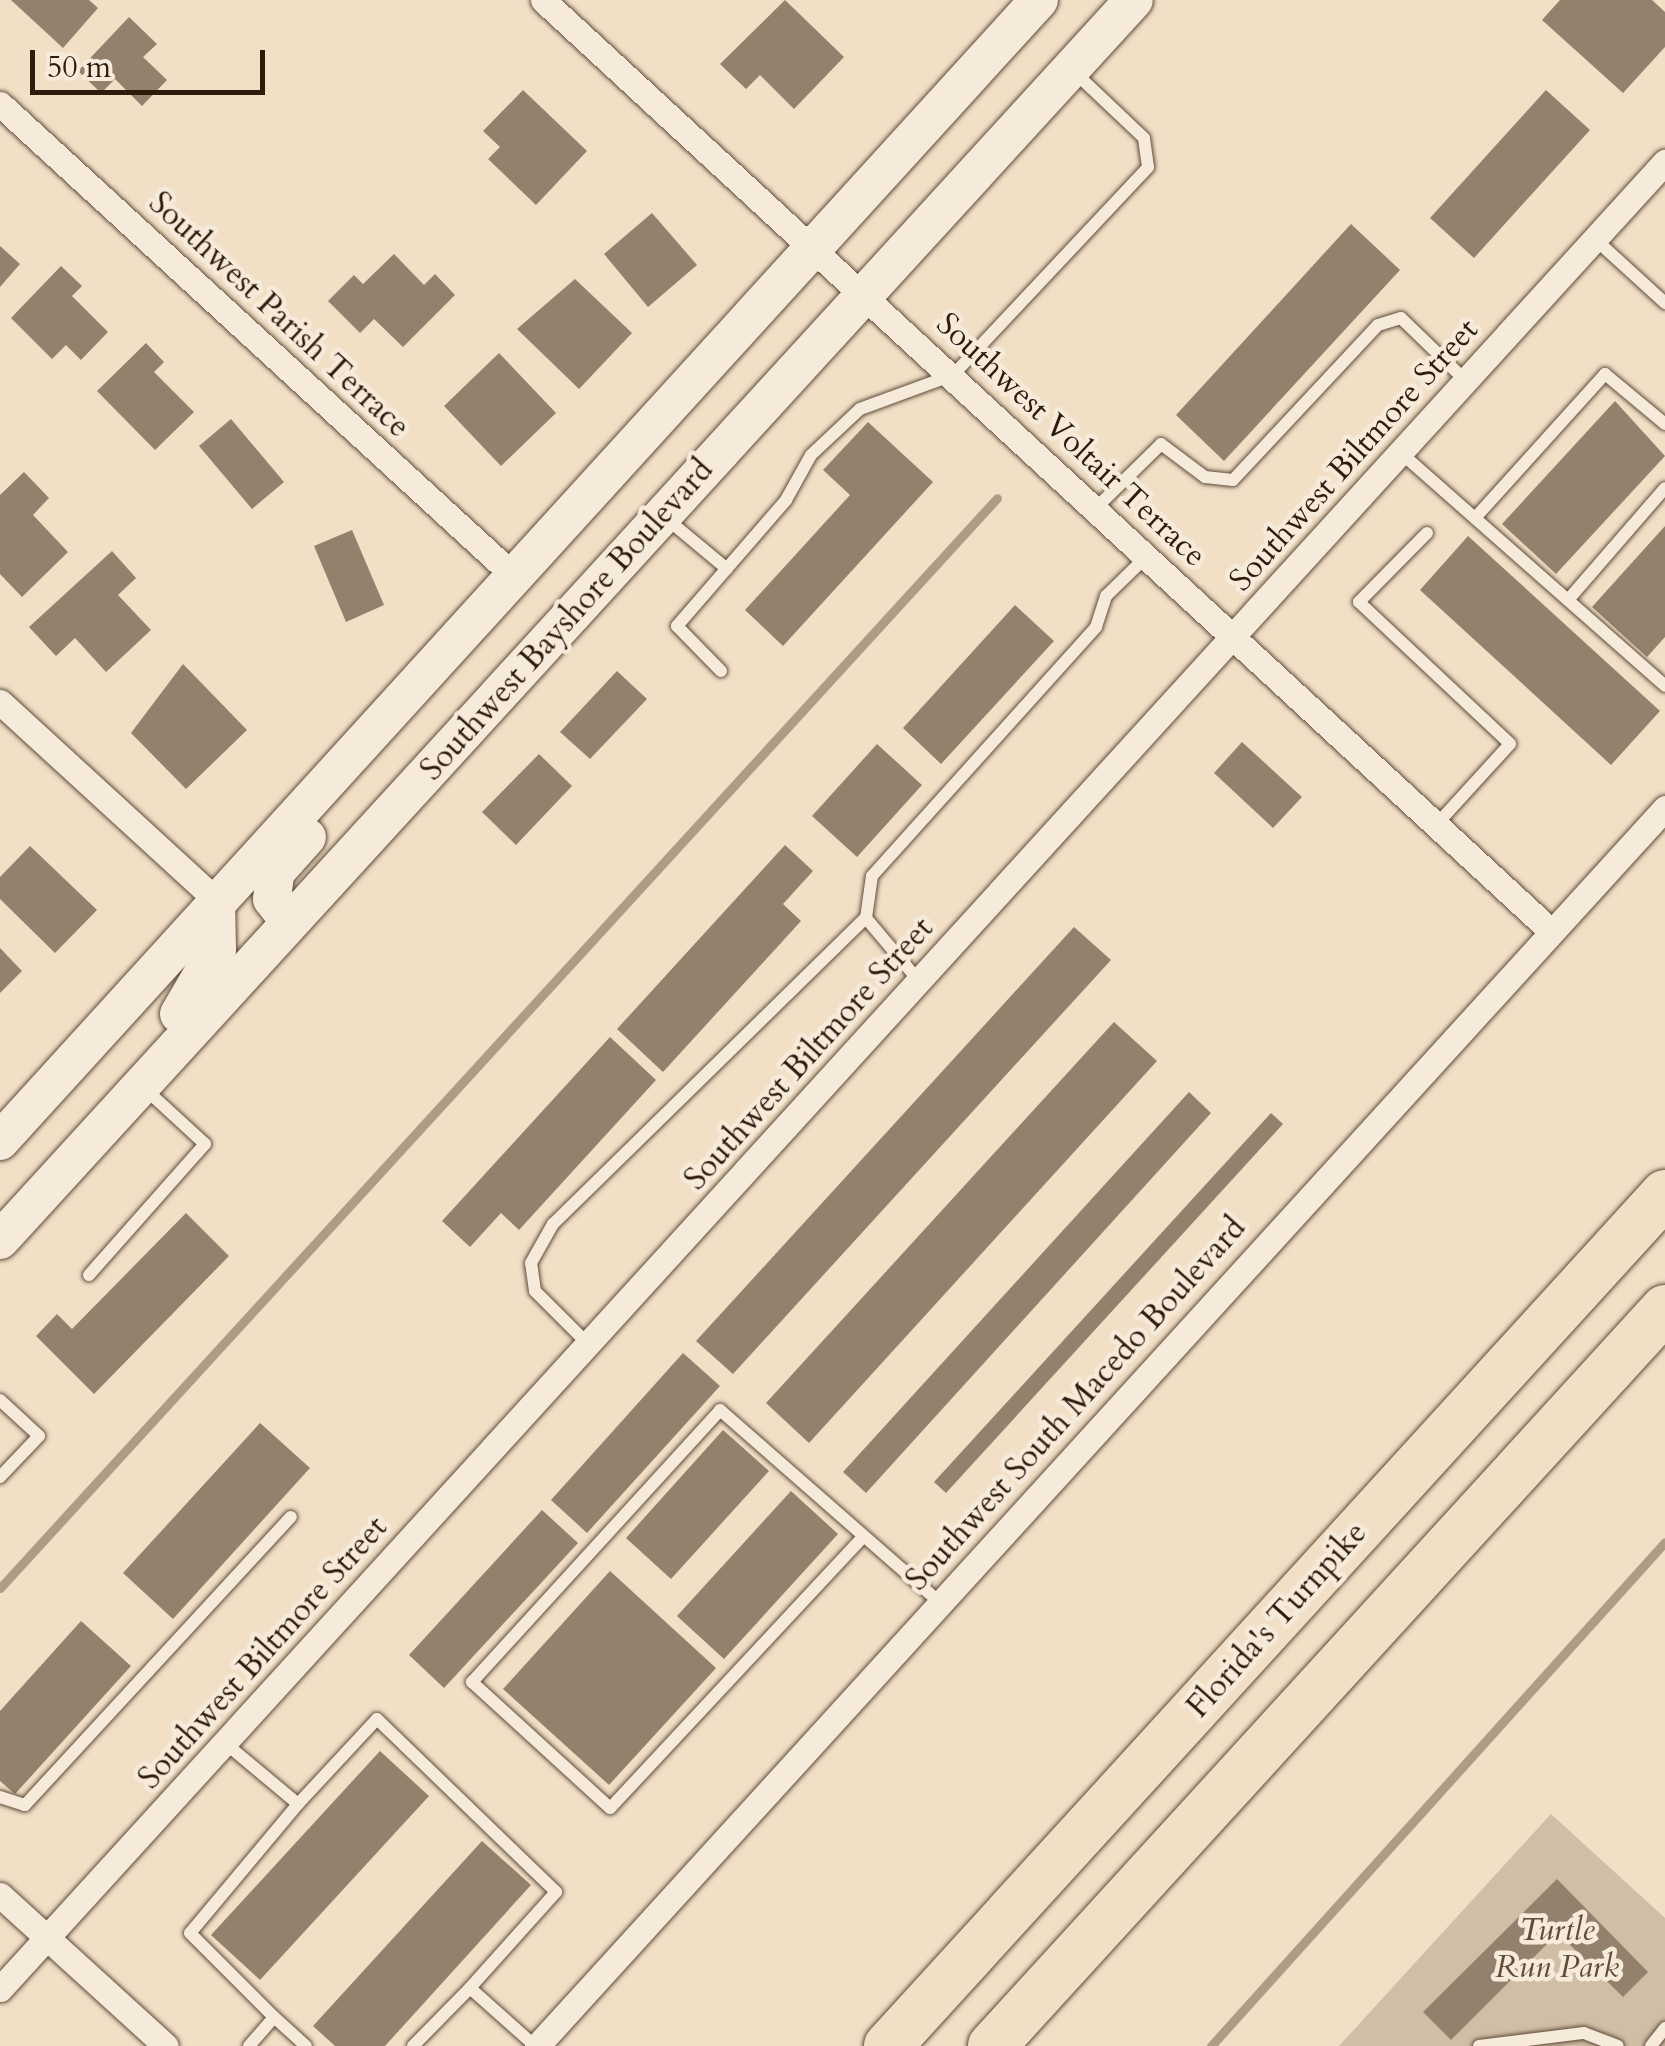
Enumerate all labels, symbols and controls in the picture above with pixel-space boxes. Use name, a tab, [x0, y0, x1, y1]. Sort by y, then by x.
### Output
scale bar	[35, 30, 270, 92]
text: 50 m	[47, 47, 111, 88]
street label: Southwest Parish Terrace	[141, 184, 417, 446]
street label: Southwest Voltair Terrace	[928, 305, 1214, 575]
street label: Southwest Biltmore Street	[1222, 311, 1486, 599]
street label: Southwest Bayshore Boulevard	[413, 451, 721, 789]
street label: Southwest Biltmore Street	[677, 910, 941, 1198]
street label: Southwest South Macedo Boulevard	[898, 1209, 1254, 1599]
street label: Southwest Biltmore Street	[131, 1509, 395, 1797]
street label: Florida's Turnpike	[1179, 1514, 1375, 1726]
park label: Turtle Run Park	[1495, 1912, 1619, 1987]

